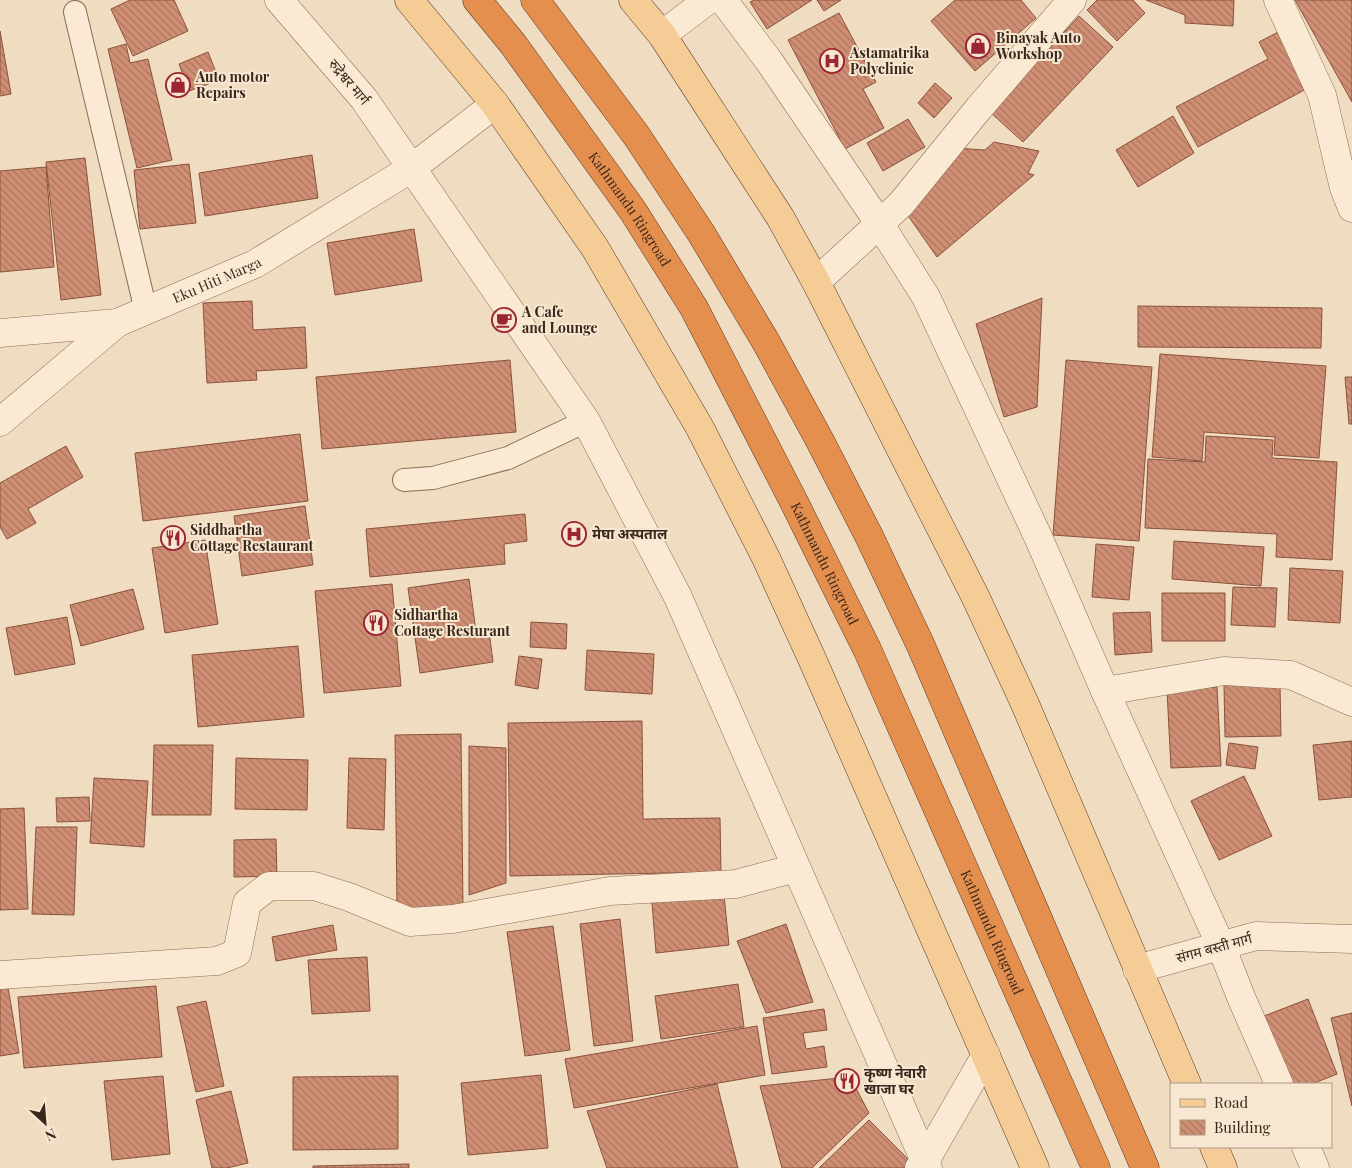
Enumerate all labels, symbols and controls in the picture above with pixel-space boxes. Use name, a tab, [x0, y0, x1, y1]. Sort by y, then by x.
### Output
place label: Binayak Auto Workshop	[995, 28, 1081, 63]
shop icon: Binayak Auto Workshop	[965, 33, 991, 59]
place label: Astamatrika Polyclinic	[849, 43, 930, 78]
hospital icon: Astamatrika Polyclinic	[819, 48, 845, 74]
street label: रुद्रेश्वर मार्ग	[325, 55, 375, 110]
place label: Auto motor Repairs	[195, 67, 270, 102]
shop icon: Auto motor Repairs	[165, 72, 191, 98]
street label: Kathmandu Ringroad	[584, 148, 675, 270]
street label: Eku Hiti Marga	[169, 252, 265, 307]
place label: A Cafe and Lounge	[521, 302, 598, 337]
cafe icon: A Cafe and Lounge	[491, 307, 517, 333]
street label: Kathmandu Ringroad	[787, 499, 863, 628]
place label: Siddhartha Cottage Restaurant	[190, 520, 314, 555]
hospital icon: मेघा अस्पताल	[561, 521, 587, 547]
place label: मेघा अस्पताल	[592, 524, 668, 543]
restaurant icon: Siddhartha Cottage Restaurant	[160, 525, 186, 551]
place label: Sidhartha Cottage Resturant	[394, 605, 510, 640]
restaurant icon: Sidhartha Cottage Resturant	[363, 610, 389, 636]
street label: Kathmandu Ringroad	[957, 867, 1028, 997]
street label: संगम बस्ती मार्ग	[1174, 928, 1255, 967]
place label: कृष्ण नेवारी खाजा घर	[864, 1063, 927, 1098]
restaurant icon: कृष्ण नेवारी खाजा घर	[834, 1068, 860, 1094]
legend	[1170, 1083, 1332, 1148]
text: Road	[1214, 1092, 1248, 1112]
north arrow	[20, 1098, 70, 1148]
text: Building	[1214, 1117, 1271, 1137]
text: N	[42, 1124, 60, 1146]

